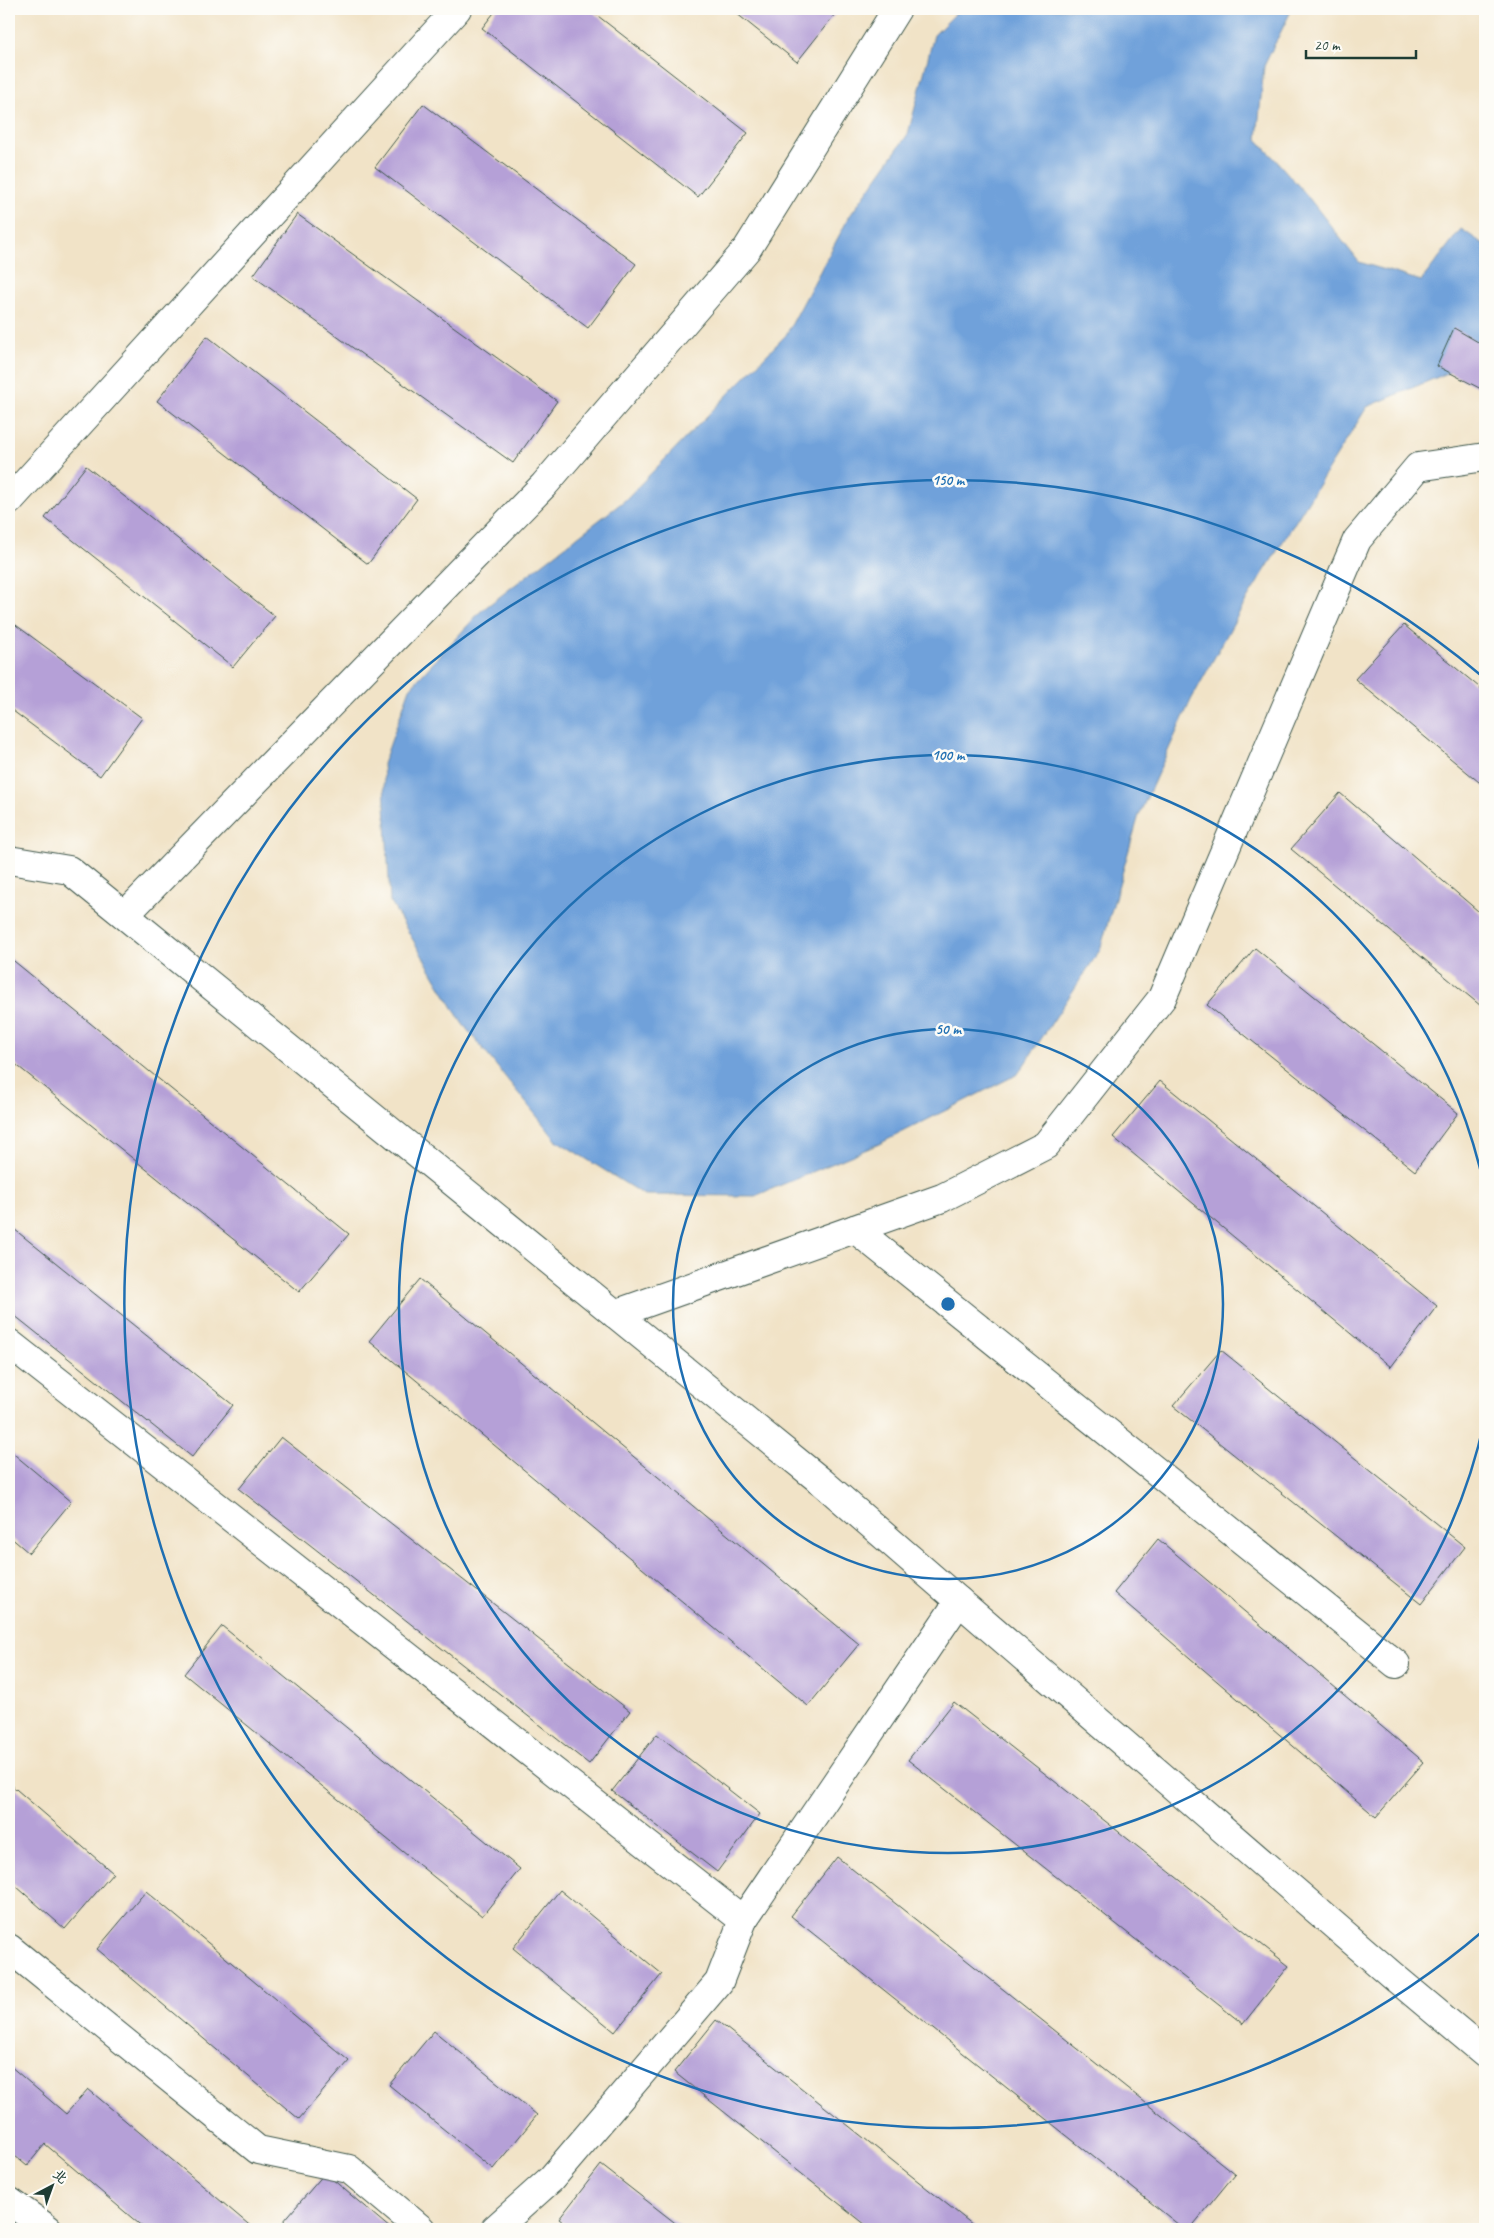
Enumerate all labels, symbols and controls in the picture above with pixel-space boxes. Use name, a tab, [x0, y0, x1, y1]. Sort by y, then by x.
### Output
scale bar	[1306, 28, 1416, 60]
text: 20 m	[1314, 36, 1341, 55]
text: 150 m	[932, 471, 966, 490]
text: 100 m	[932, 746, 966, 765]
text: 50 m	[935, 1020, 962, 1039]
centre of rings	[939, 1295, 957, 1313]
north arrow	[28, 2160, 78, 2210]
text: 北	[49, 2166, 71, 2188]

